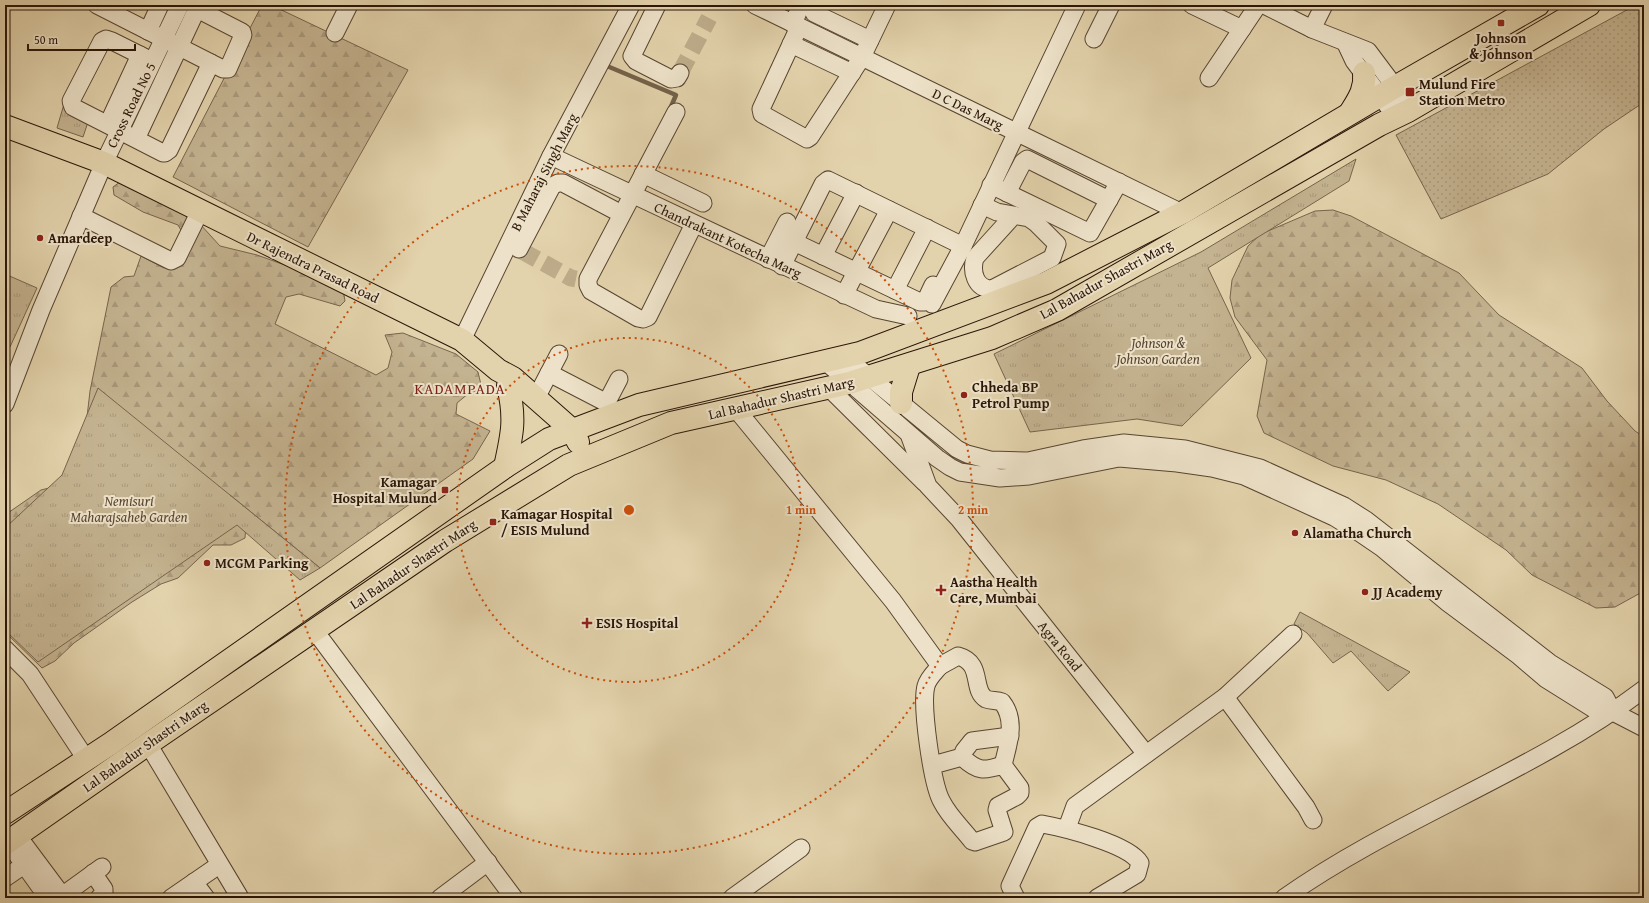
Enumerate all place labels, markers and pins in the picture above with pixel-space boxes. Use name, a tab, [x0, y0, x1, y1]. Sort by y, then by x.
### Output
marker: Johnson & Johnson	[1496, 18, 1506, 28]
place label: Johnson & Johnson	[1469, 28, 1533, 64]
place label: Mulund Fire Station Metro	[1419, 74, 1506, 110]
marker: Mulund Fire Station Metro	[1404, 86, 1416, 98]
place label: Amardeep	[48, 228, 112, 248]
marker: Amardeep	[35, 233, 45, 243]
place label: Chheda BP Petrol Pump	[972, 377, 1050, 413]
marker: Chheda BP Petrol Pump	[959, 390, 969, 400]
place label: Kamagar Hospital Mulund	[333, 472, 438, 508]
marker: Kamagar Hospital Mulund	[440, 485, 450, 495]
centre of rings	[622, 503, 636, 517]
place label: Kamagar Hospital / ESIS Mulund	[501, 504, 613, 540]
marker: Kamagar Hospital / ESIS Mulund	[488, 517, 498, 527]
place label: Alamatha Church	[1303, 523, 1412, 543]
marker: Alamatha Church	[1290, 528, 1300, 538]
place label: MCGM Parking	[215, 553, 309, 573]
marker: MCGM Parking	[202, 558, 212, 568]
place label: Aastha Health Care, Mumbai	[950, 572, 1038, 608]
place label: JJ Academy	[1371, 582, 1443, 602]
marker: Aastha Health Care, Mumbai	[935, 584, 947, 596]
marker: JJ Academy	[1360, 587, 1370, 597]
place label: ESIS Hospital	[596, 613, 679, 633]
marker: ESIS Hospital	[581, 617, 593, 629]

